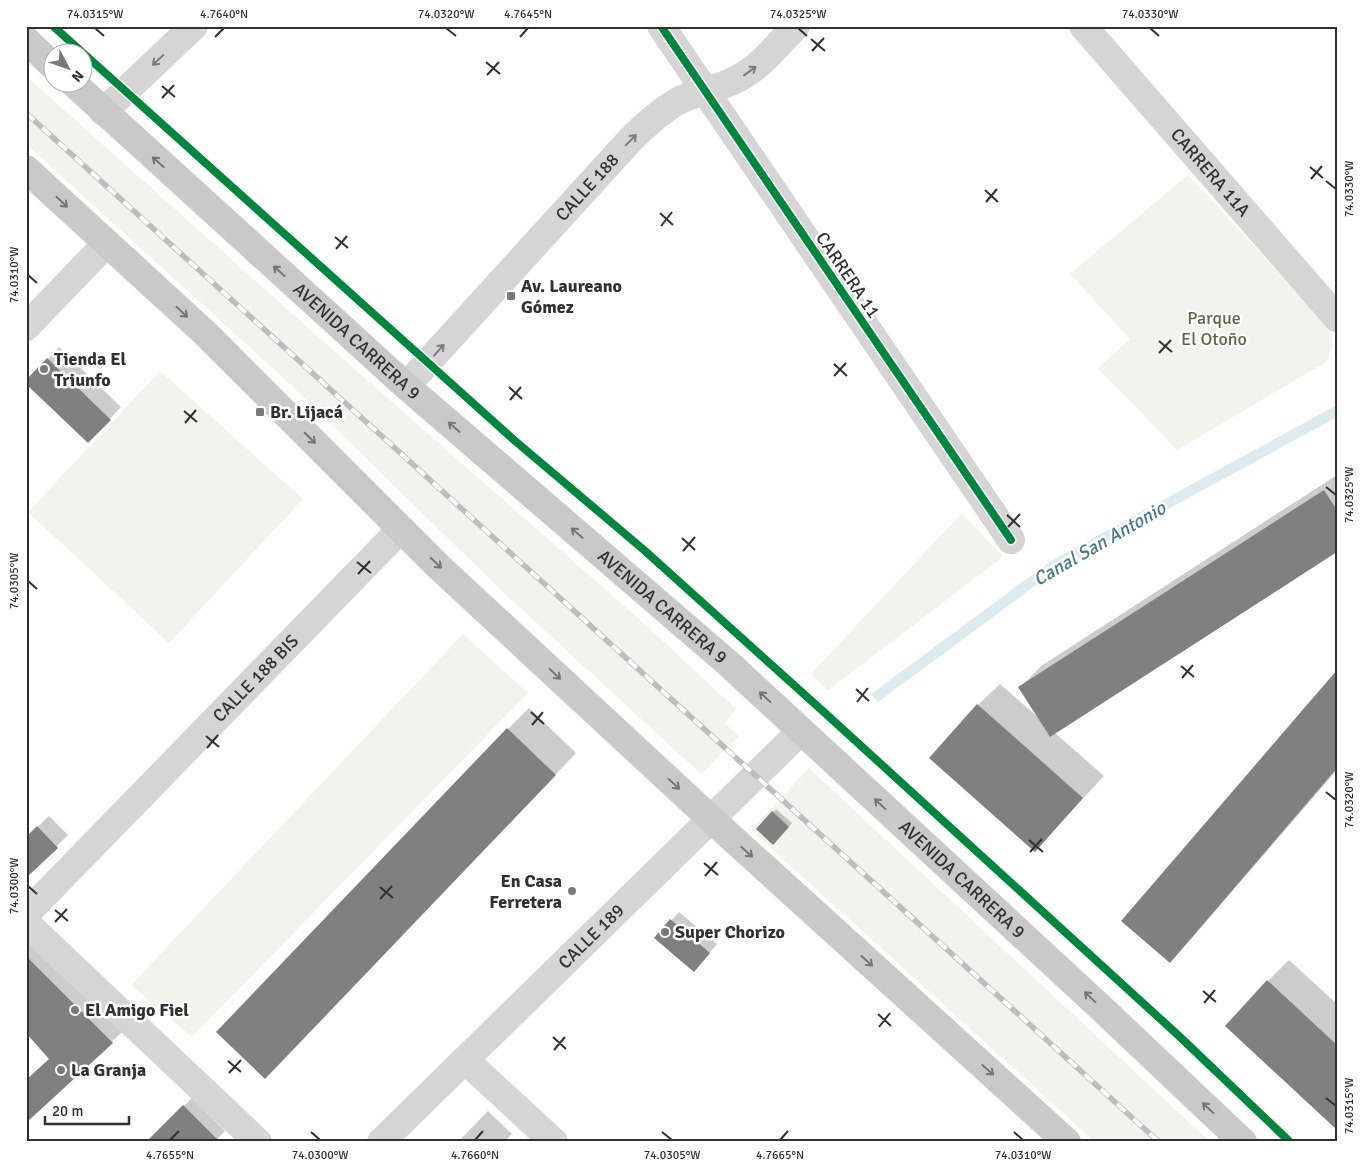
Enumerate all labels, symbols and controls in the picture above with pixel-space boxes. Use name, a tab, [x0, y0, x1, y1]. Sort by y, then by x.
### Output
text: 74.0315°W	[67, 7, 123, 22]
text: 4.7640°N	[200, 7, 248, 22]
text: 74.0320°W	[418, 7, 474, 22]
text: 4.7645°N	[504, 7, 552, 22]
text: 74.0325°W	[770, 7, 826, 22]
text: 74.0330°W	[1122, 7, 1178, 22]
north arrow	[42, 42, 92, 92]
one-way arrow	[152, 54, 165, 66]
one-way arrow	[742, 66, 756, 76]
text: N	[68, 67, 87, 85]
street label: CARRERA 11A	[1166, 124, 1255, 221]
one-way arrow	[625, 134, 637, 146]
street label: CALLE 188	[551, 149, 624, 226]
one-way arrow	[152, 156, 165, 168]
text: 74.0330°W	[1342, 161, 1357, 217]
one-way arrow	[56, 196, 69, 208]
street label: CARRERA 11	[811, 228, 885, 322]
text: 74.0310°W	[7, 247, 22, 303]
one-way arrow	[272, 265, 285, 277]
place label: Av. Laureano Gómez	[521, 275, 622, 318]
street label: AVENIDA CARRERA 9	[289, 278, 425, 404]
marker: Av. Laureano Gómez	[505, 290, 517, 302]
one-way arrow	[175, 306, 188, 318]
park label: Parque El Otoño	[1181, 307, 1247, 350]
one-way arrow	[433, 344, 445, 357]
place label: Tienda El Triunfo	[54, 348, 127, 391]
marker: Tienda El Triunfo	[38, 363, 50, 375]
place label: Br. Lijacá	[270, 401, 343, 423]
marker: Br. Lijacá	[254, 406, 266, 418]
one-way arrow	[447, 421, 460, 433]
one-way arrow	[304, 431, 316, 443]
text: 74.0325°W	[1342, 467, 1357, 523]
water label: Canal San Antonio	[1029, 496, 1171, 592]
one-way arrow	[571, 528, 584, 539]
street label: AVENIDA CARRERA 9	[593, 545, 732, 669]
text: 74.0305°W	[7, 553, 22, 609]
one-way arrow	[430, 557, 442, 570]
street label: CALLE 188 BIS	[208, 630, 303, 727]
one-way arrow	[548, 668, 561, 680]
one-way arrow	[759, 691, 772, 703]
text: 74.0320°W	[1342, 772, 1357, 828]
one-way arrow	[668, 778, 681, 790]
one-way arrow	[874, 798, 886, 810]
street label: AVENIDA CARRERA 9	[894, 816, 1030, 943]
one-way arrow	[740, 845, 753, 857]
text: 74.0300°W	[7, 858, 22, 914]
place label: En Casa Ferretera	[489, 870, 562, 913]
marker: En Casa Ferretera	[566, 885, 578, 897]
street label: CALLE 189	[554, 899, 629, 974]
place label: Super Chorizo	[675, 921, 785, 943]
marker: Super Chorizo	[659, 926, 671, 938]
one-way arrow	[861, 955, 874, 967]
one-way arrow	[1083, 991, 1096, 1003]
place label: El Amigo Fiel	[85, 999, 189, 1021]
marker: El Amigo Fiel	[69, 1004, 81, 1016]
place label: La Granja	[71, 1059, 146, 1081]
marker: La Granja	[55, 1064, 67, 1076]
one-way arrow	[981, 1064, 994, 1076]
text: 74.0315°W	[1342, 1078, 1357, 1134]
scale bar	[45, 1093, 129, 1125]
text: 20 m	[52, 1102, 83, 1120]
one-way arrow	[1202, 1102, 1214, 1114]
text: 4.7655°N	[146, 1148, 194, 1163]
text: 74.0300°W	[292, 1148, 348, 1163]
text: 4.7660°N	[451, 1148, 499, 1163]
text: 74.0305°W	[644, 1148, 700, 1163]
text: 4.7665°N	[756, 1148, 804, 1163]
text: 74.0310°W	[995, 1148, 1051, 1163]

